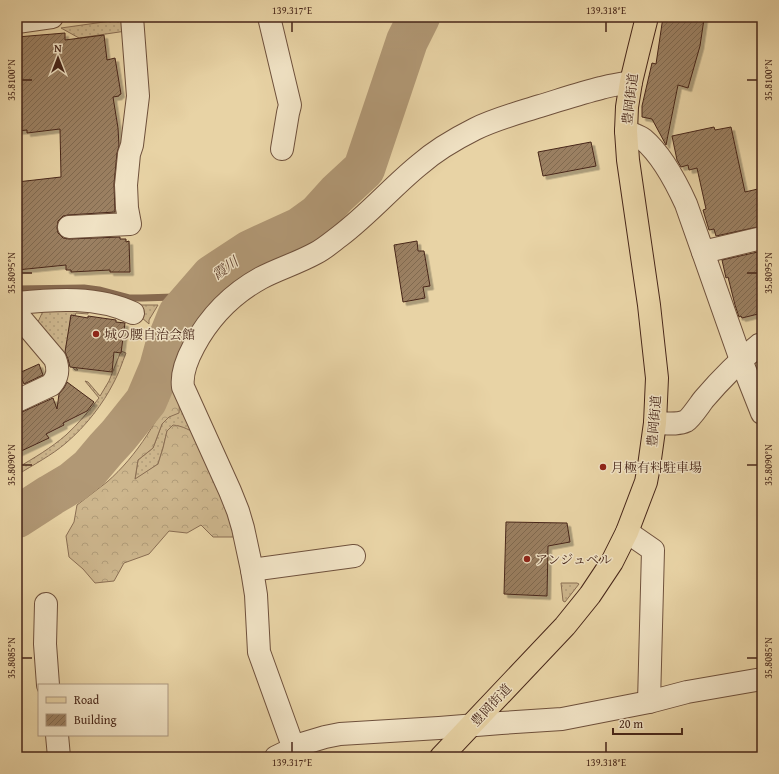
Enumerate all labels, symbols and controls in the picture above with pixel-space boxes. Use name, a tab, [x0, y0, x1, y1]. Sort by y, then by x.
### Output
text: 139.317°E	[272, 3, 312, 18]
text: 139.318°E	[586, 3, 626, 18]
north arrow	[38, 38, 78, 78]
text: N	[54, 40, 62, 56]
text: 35.8100°N	[4, 59, 19, 101]
text: 35.8100°N	[761, 59, 776, 101]
street label: 豊岡街道	[617, 72, 643, 126]
water label: 霞川	[208, 251, 244, 284]
text: 35.8095°N	[4, 252, 19, 294]
text: 35.8095°N	[761, 252, 776, 294]
place label: 城の腰自治会館	[104, 325, 195, 344]
marker: 城の腰自治会館	[91, 329, 101, 339]
street label: 豊岡街道	[642, 394, 666, 448]
text: 35.8090°N	[4, 444, 19, 486]
text: 35.8090°N	[761, 444, 776, 486]
place label: 月極有料駐車場	[611, 458, 702, 477]
marker: 月極有料駐車場	[598, 462, 608, 472]
place label: アンジュベル	[535, 550, 612, 569]
marker: アンジュベル	[522, 554, 532, 564]
text: 35.8085°N	[4, 637, 19, 679]
text: 35.8085°N	[761, 637, 776, 679]
street label: 豊岡街道	[466, 680, 516, 730]
legend	[38, 684, 168, 736]
text: Road	[74, 691, 100, 708]
scale bar	[613, 710, 682, 736]
text: Building	[74, 711, 117, 728]
text: 20 m	[619, 715, 643, 732]
text: 139.317°E	[272, 755, 312, 770]
text: 139.318°E	[586, 755, 626, 770]

